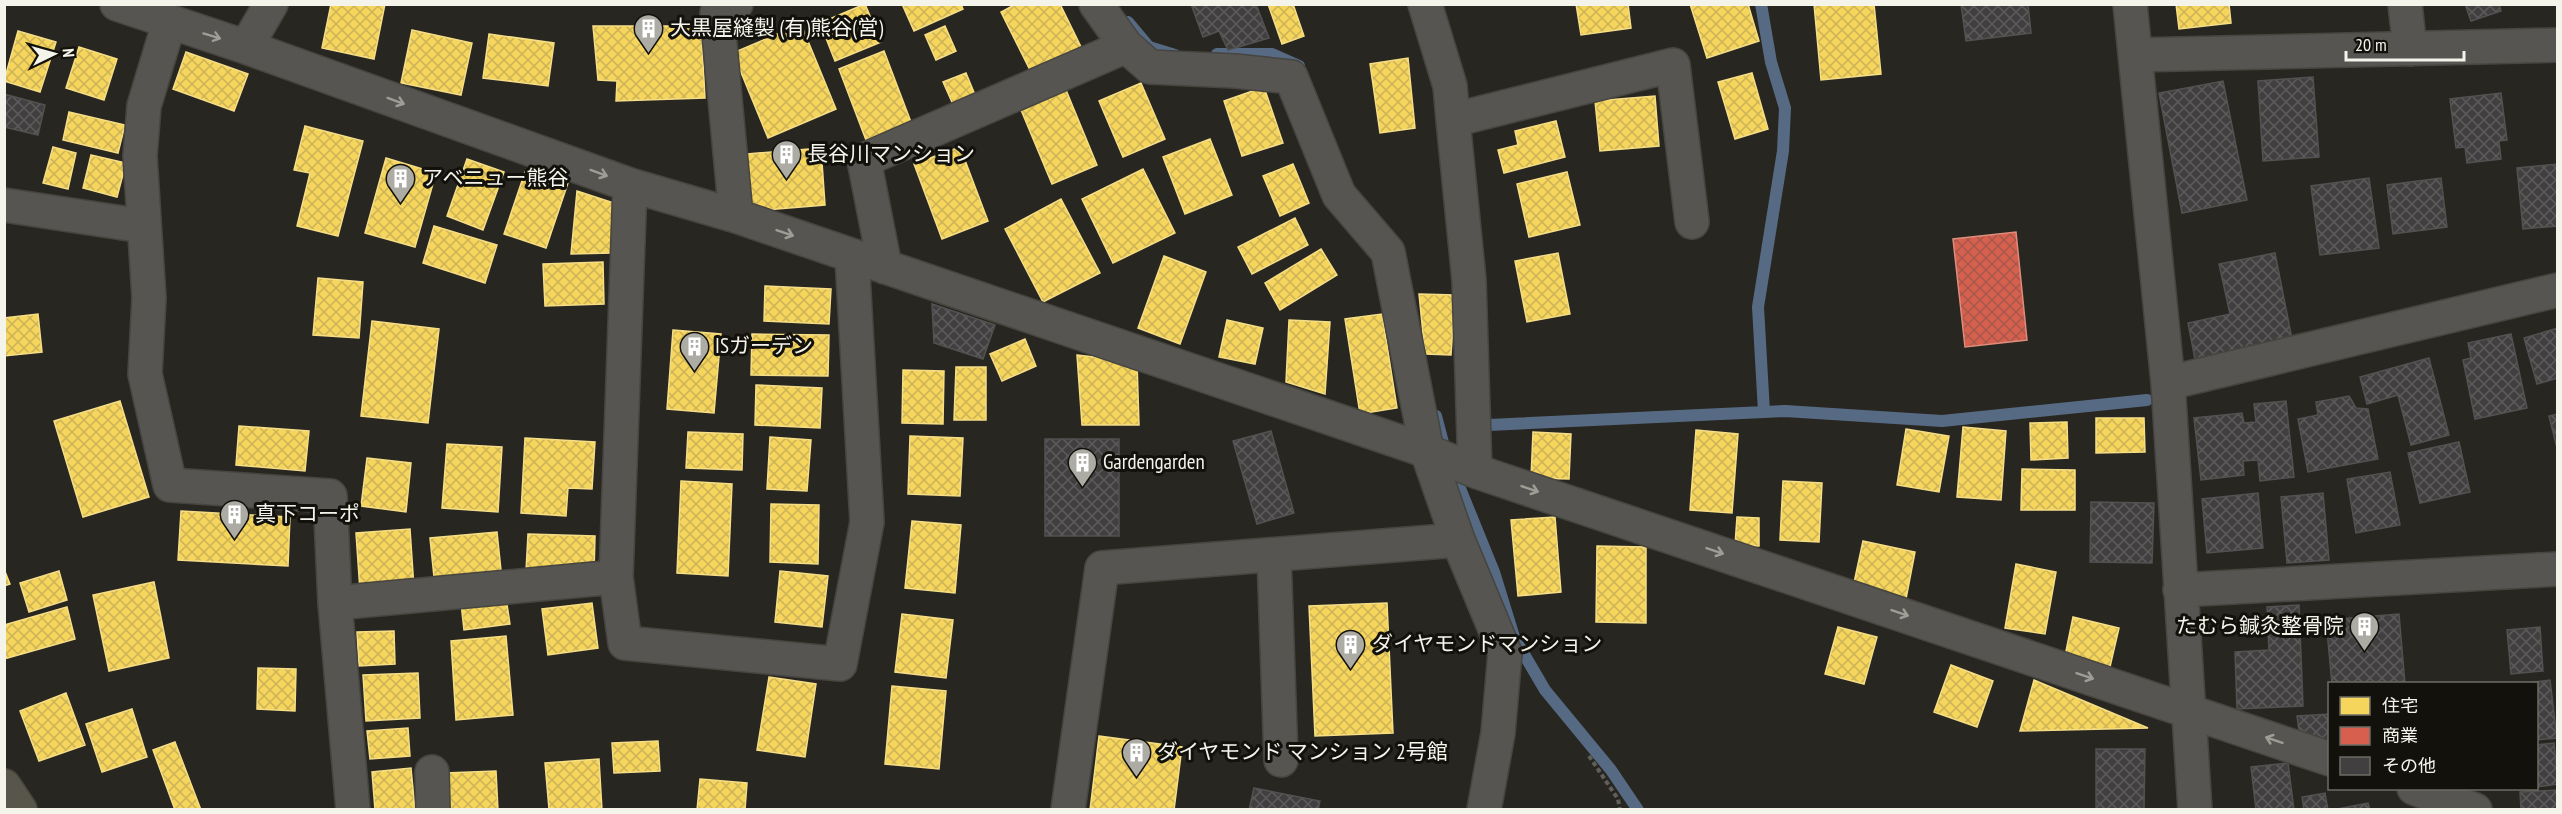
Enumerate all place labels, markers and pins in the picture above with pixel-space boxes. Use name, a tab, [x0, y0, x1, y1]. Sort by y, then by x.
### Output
building icon: 大黒屋縫製 (有)熊谷(営)	[633, 12, 665, 54]
place label: 大黒屋縫製 (有)熊谷(営)	[670, 14, 883, 41]
building icon: 長谷川マンション	[770, 138, 802, 180]
place label: 長谷川マンション	[807, 140, 975, 167]
building icon: アベニュー熊谷	[385, 162, 417, 204]
place label: アベニュー熊谷	[422, 164, 569, 191]
building icon: ISガーデン	[678, 330, 710, 372]
place label: ISガーデン	[715, 332, 813, 359]
building icon: Gardengarden	[1066, 446, 1098, 488]
place label: Gardengarden	[1103, 448, 1205, 475]
building icon: 真下コーポ	[218, 498, 250, 540]
place label: 真下コーポ	[255, 500, 360, 527]
building icon: たむら鍼灸整骨院	[2349, 610, 2381, 652]
place label: たむら鍼灸整骨院	[2176, 612, 2344, 639]
building icon: ダイヤモンドマンション	[1335, 628, 1367, 670]
place label: ダイヤモンドマンション	[1372, 630, 1602, 657]
building icon: ダイヤモンド マンション 2号館	[1120, 736, 1152, 778]
place label: ダイヤモンド マンション 2号館	[1157, 738, 1448, 765]

